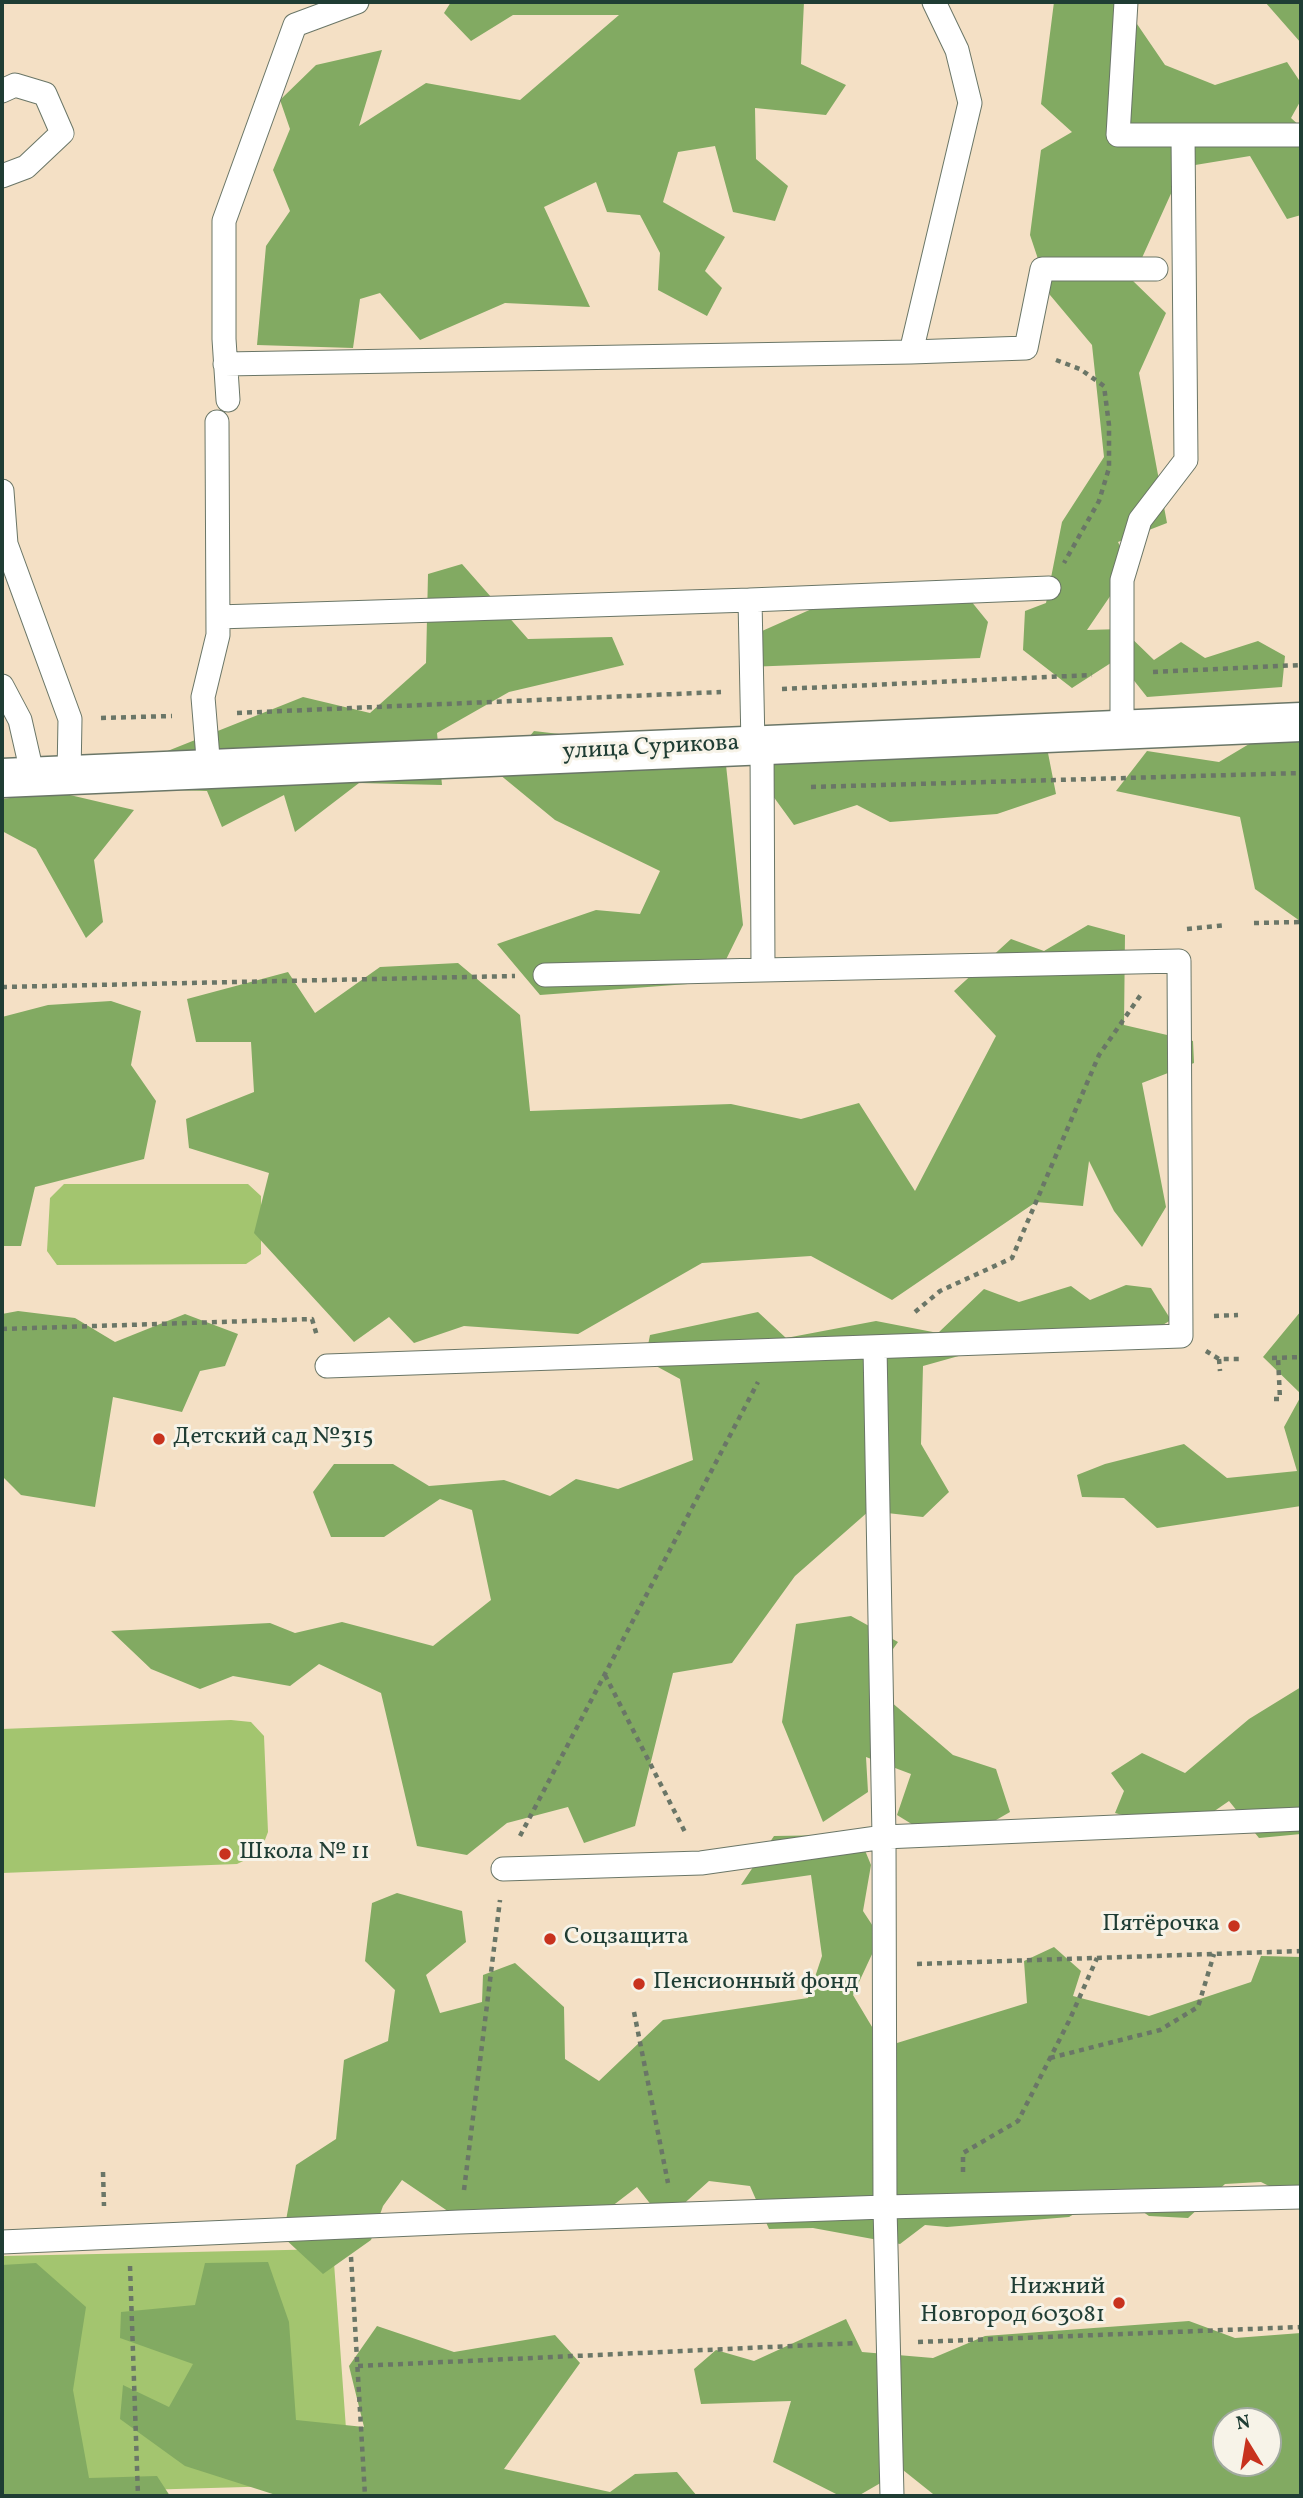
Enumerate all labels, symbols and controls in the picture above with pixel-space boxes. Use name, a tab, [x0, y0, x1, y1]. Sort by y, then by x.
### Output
street label: улица Сурикова	[562, 730, 740, 768]
place label: Детский сад №315	[173, 1425, 373, 1453]
marker: Детский сад №315	[151, 1431, 167, 1447]
place label: Школа № 11	[239, 1840, 370, 1868]
marker: Школа № 11	[217, 1846, 233, 1862]
place label: Пятёрочка	[1102, 1912, 1220, 1940]
marker: Пятёрочка	[1226, 1918, 1242, 1934]
place label: Соцзащита	[564, 1925, 689, 1953]
marker: Соцзащита	[542, 1931, 558, 1947]
place label: Пенсионный фонд	[653, 1970, 858, 1998]
marker: Пенсионный фонд	[631, 1976, 647, 1992]
place label: Нижний Новгород 603081	[920, 2275, 1105, 2331]
marker: Нижний Новгород 603081	[1111, 2295, 1127, 2311]
north arrow	[1212, 2407, 1282, 2477]
text: N	[1234, 2409, 1253, 2437]

